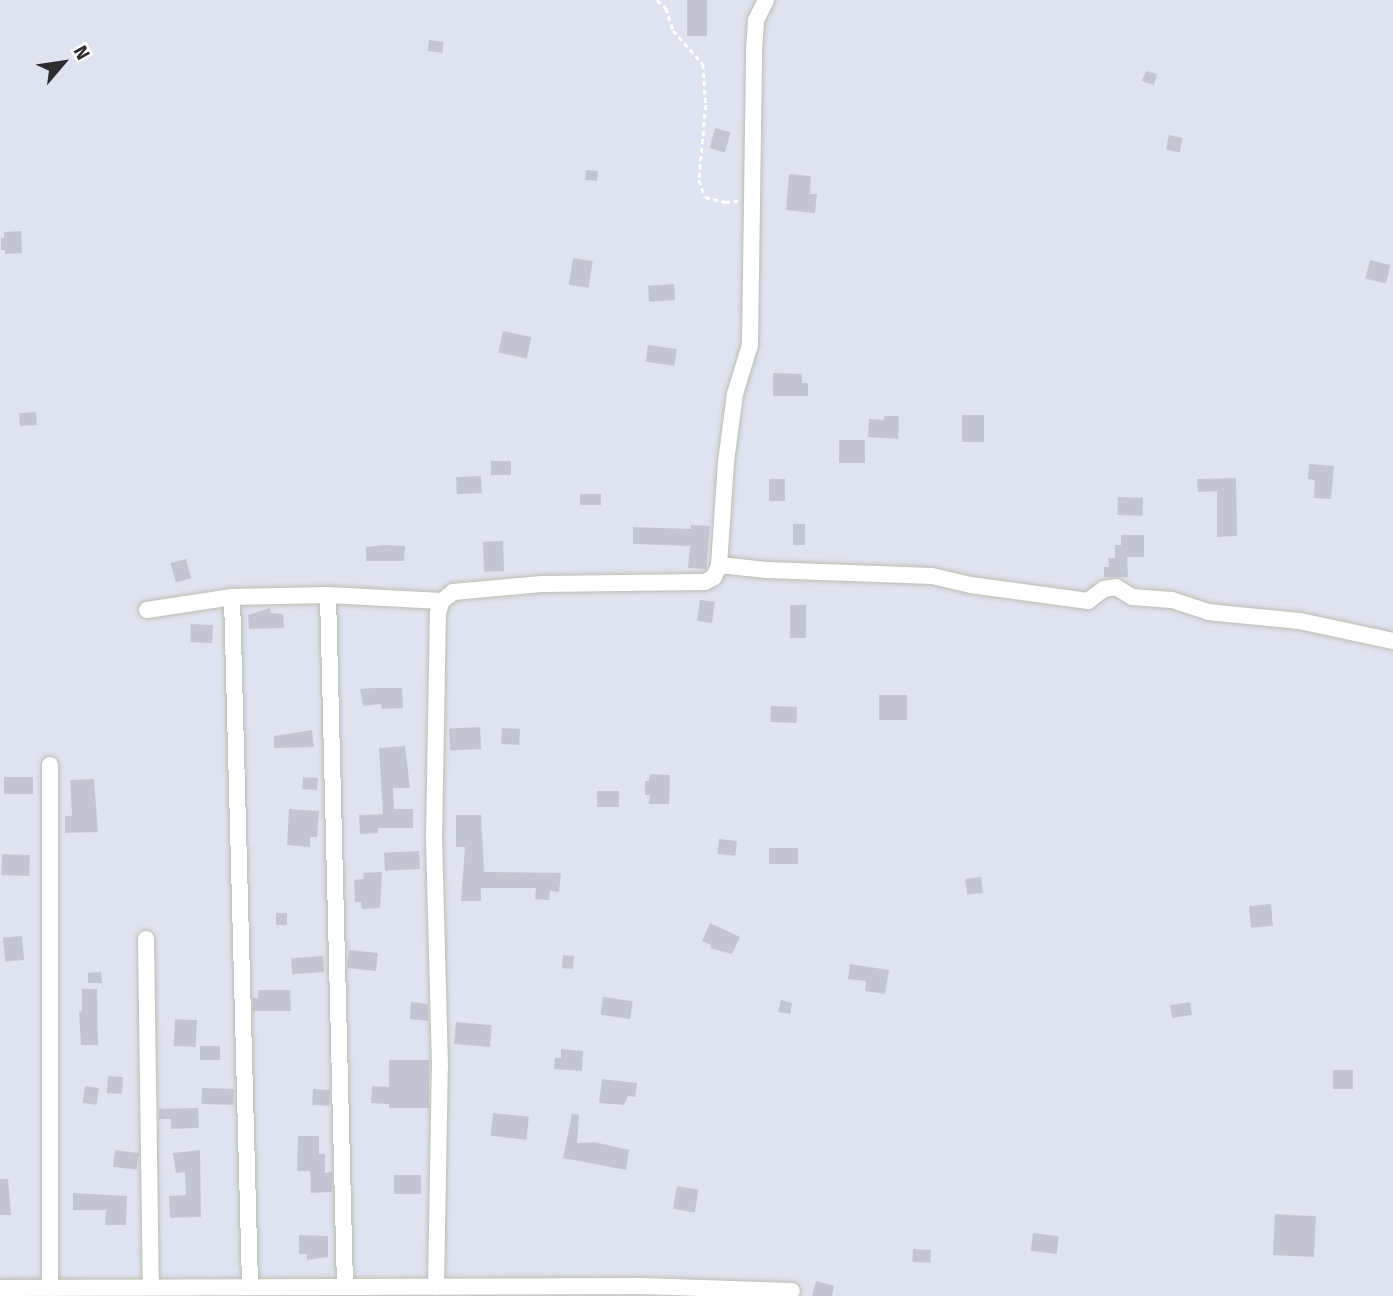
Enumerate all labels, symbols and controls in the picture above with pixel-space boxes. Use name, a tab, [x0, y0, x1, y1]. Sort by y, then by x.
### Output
north arrow	[28, 28, 98, 98]
text: N	[69, 41, 95, 64]

